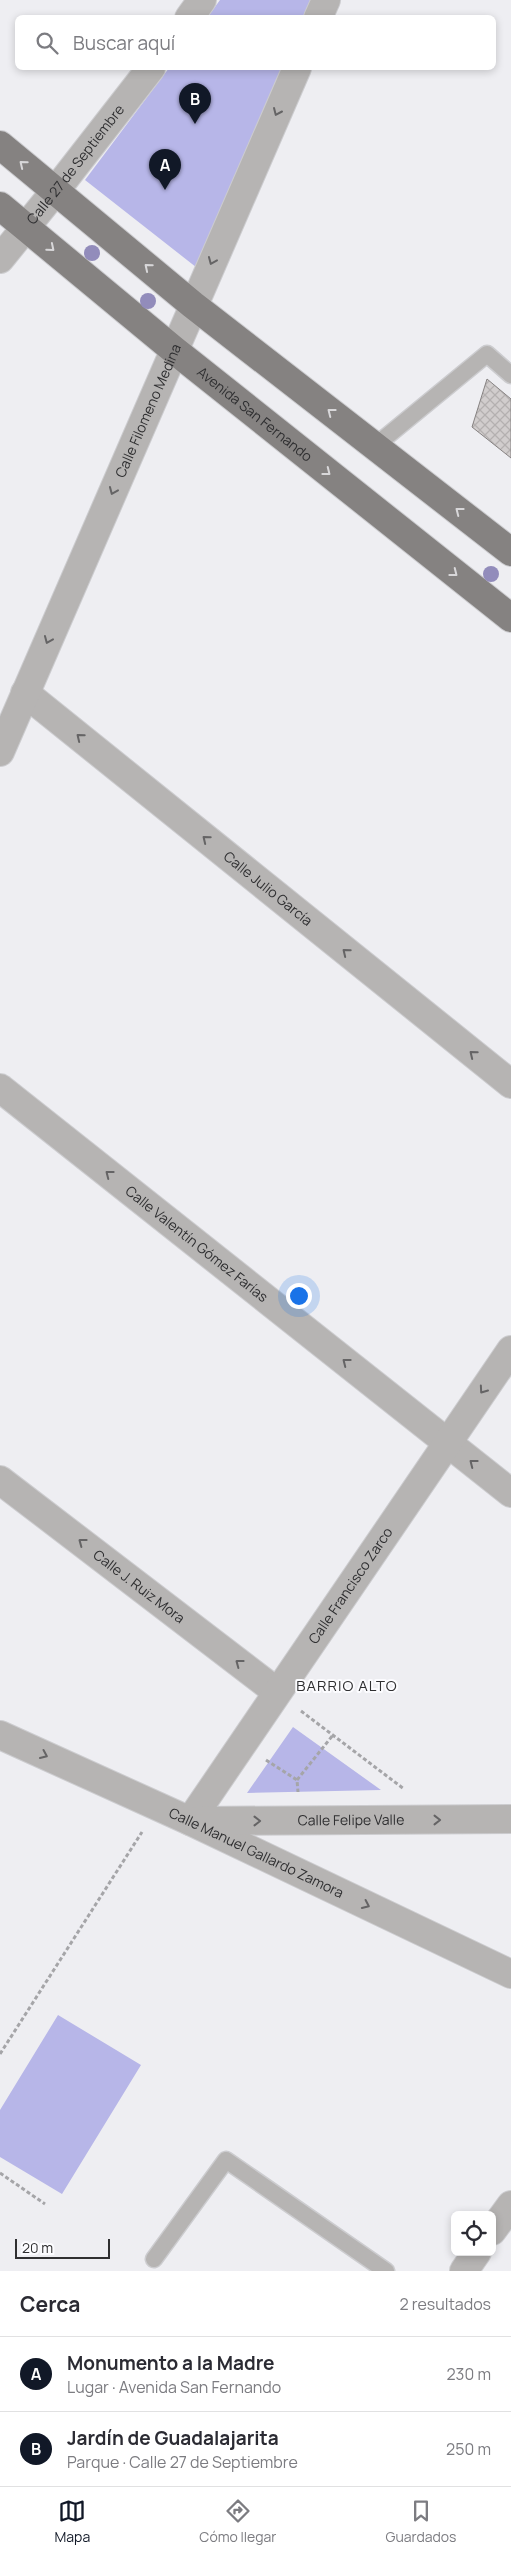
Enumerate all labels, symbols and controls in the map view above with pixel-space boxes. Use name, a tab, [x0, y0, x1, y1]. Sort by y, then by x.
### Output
search box	[15, 15, 496, 70]
icon: search	[33, 29, 61, 57]
text: Buscar aquí	[73, 30, 175, 56]
pin: B	[179, 83, 211, 124]
street label: Calle 27 de Septiembre	[22, 100, 128, 228]
one-way arrow	[273, 107, 284, 116]
pin: A	[149, 149, 181, 190]
one-way arrow	[20, 160, 29, 169]
one-way arrow	[46, 243, 55, 252]
one-way arrow	[208, 256, 219, 265]
one-way arrow	[145, 264, 154, 273]
street label: Calle Filomeno Medina	[110, 341, 185, 480]
street label: Avenida San Fernando	[193, 362, 317, 466]
one-way arrow	[328, 409, 337, 417]
one-way arrow	[321, 466, 330, 474]
one-way arrow	[108, 486, 118, 494]
one-way arrow	[456, 509, 465, 517]
one-way arrow	[448, 567, 458, 576]
one-way arrow	[44, 635, 55, 644]
one-way arrow	[76, 734, 85, 743]
one-way arrow	[203, 836, 212, 844]
street label: Calle Julio García	[220, 847, 317, 930]
one-way arrow	[343, 948, 352, 957]
one-way arrow	[470, 1051, 479, 1059]
one-way arrow	[105, 1170, 114, 1179]
street label: Calle Valentín Gómez Farías	[122, 1181, 272, 1306]
your location	[286, 1283, 312, 1309]
one-way arrow	[342, 1358, 351, 1367]
one-way arrow	[480, 1384, 489, 1394]
one-way arrow	[470, 1460, 479, 1468]
street label: Calle Francisco Zarco	[304, 1523, 397, 1647]
one-way arrow	[79, 1540, 88, 1548]
street label: Calle J. Ruiz Mora	[89, 1545, 189, 1627]
one-way arrow	[235, 1659, 244, 1668]
district label: BARRIO ALTO	[296, 1675, 398, 1696]
one-way arrow	[39, 1748, 48, 1759]
street label: Calle Manuel Gallardo Zamora	[166, 1803, 347, 1902]
street label: Calle Felipe Valle	[298, 1810, 404, 1829]
one-way arrow	[433, 1814, 441, 1825]
one-way arrow	[253, 1816, 261, 1826]
one-way arrow	[361, 1899, 370, 1909]
map controls	[451, 2211, 496, 2256]
button: locate	[451, 2211, 496, 2256]
scale bar	[15, 2236, 110, 2259]
text: 20 m	[22, 2238, 53, 2257]
text: Cerca	[20, 2290, 80, 2318]
text: 2 resultados	[400, 2293, 491, 2315]
text: Monumento a la Madre	[67, 2350, 275, 2376]
text: A	[31, 2363, 41, 2385]
text: 230 m	[447, 2363, 491, 2385]
text: Lugar · Avenida San Fernando	[67, 2376, 281, 2398]
text: Jardín de Guadalajarita	[67, 2425, 279, 2451]
text: B	[31, 2438, 41, 2460]
text: 250 m	[446, 2438, 491, 2460]
text: Parque · Calle 27 de Septiembre	[67, 2451, 298, 2473]
tab: Mapa	[55, 2497, 90, 2546]
tab: Cómo llegar	[199, 2497, 276, 2546]
tab: Guardados	[386, 2497, 456, 2546]

